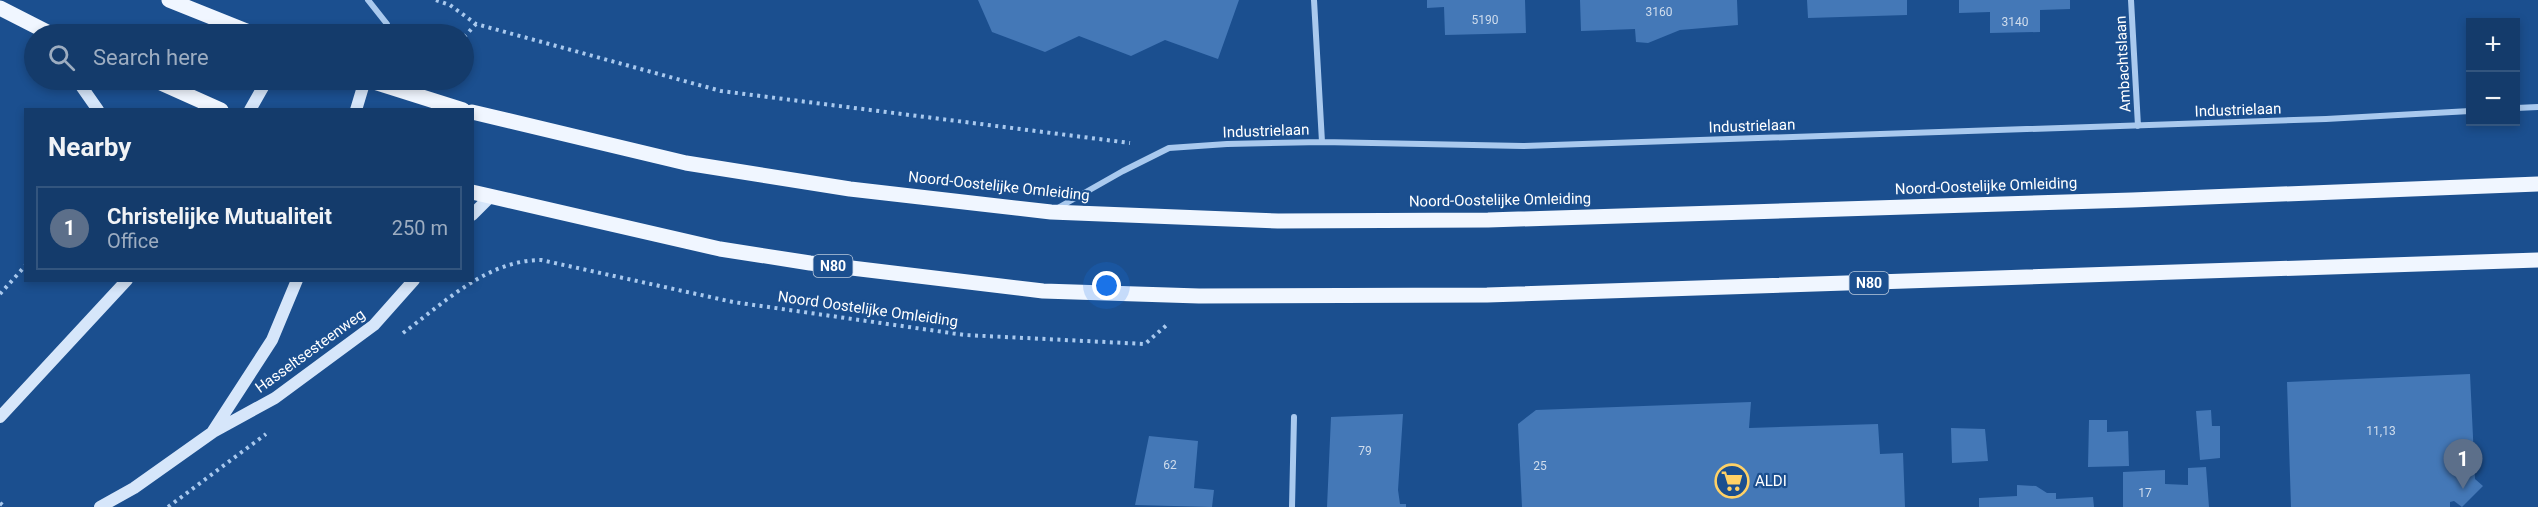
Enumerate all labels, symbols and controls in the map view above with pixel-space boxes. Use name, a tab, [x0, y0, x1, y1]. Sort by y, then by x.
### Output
house number: 3160	[1646, 5, 1673, 19]
house number: 5190	[1472, 13, 1499, 27]
house number: 3140	[2002, 15, 2029, 29]
street label: Ambachtslaan	[2111, 15, 2135, 113]
map controls	[2466, 18, 2520, 126]
button: +	[2466, 18, 2520, 72]
search box	[24, 24, 474, 90]
icon: search	[45, 41, 78, 74]
text: Search here	[93, 45, 209, 70]
button: −	[2466, 72, 2520, 126]
street label: Industrielaan	[2194, 99, 2282, 121]
street label: Industrielaan	[1708, 115, 1796, 137]
street label: Industrielaan	[1222, 120, 1310, 142]
text: Nearby	[48, 132, 131, 162]
street label: Noord-Oostelijke Omleiding	[907, 168, 1091, 204]
street label: Noord-Oostelijke Omleiding	[1895, 174, 2077, 198]
street label: Noord-Oostelijke Omleiding	[1409, 189, 1591, 211]
text: Christelijke Mutualiteit	[107, 204, 332, 229]
text: 1	[64, 216, 75, 240]
text: 250 m	[392, 216, 448, 240]
text: Office	[107, 229, 159, 253]
road number: N80	[814, 255, 852, 277]
your location	[1092, 271, 1121, 300]
road number: N80	[1850, 272, 1888, 294]
street label: Noord Oostelijke Omleiding	[777, 287, 959, 331]
street label: Hasseltsesteenweg	[252, 305, 368, 397]
house number: 11,13	[2366, 424, 2396, 438]
pin: 1	[2444, 440, 2482, 489]
house number: 79	[1358, 444, 1372, 458]
house number: 62	[1163, 458, 1177, 472]
house number: 25	[1533, 459, 1547, 473]
supermarket icon: ALDI	[1714, 463, 1750, 499]
place label: ALDI	[1755, 472, 1787, 490]
house number: 17	[2138, 486, 2152, 500]

